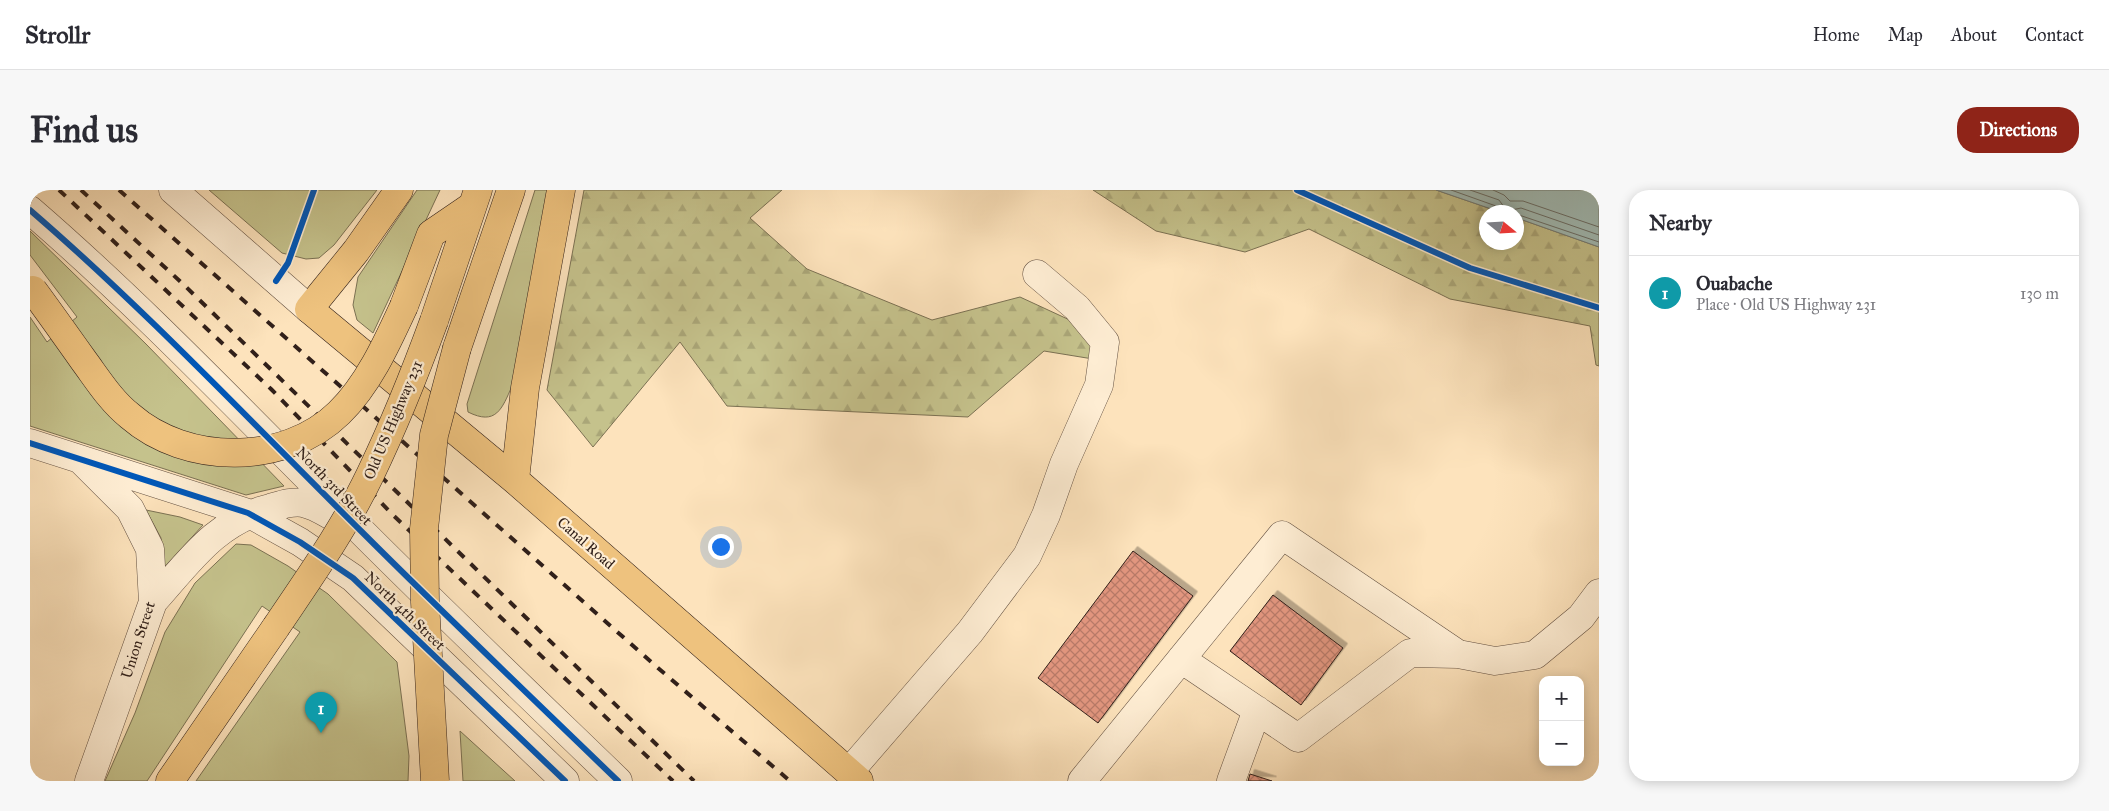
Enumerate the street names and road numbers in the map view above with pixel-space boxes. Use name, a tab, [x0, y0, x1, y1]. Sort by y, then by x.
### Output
street label: Old US Highway 231	[360, 358, 426, 482]
street label: North 3rd Street	[292, 443, 376, 529]
street label: Canal Road	[554, 513, 619, 573]
street label: North 4th Street	[361, 568, 450, 654]
street label: Union Street	[117, 599, 159, 681]

